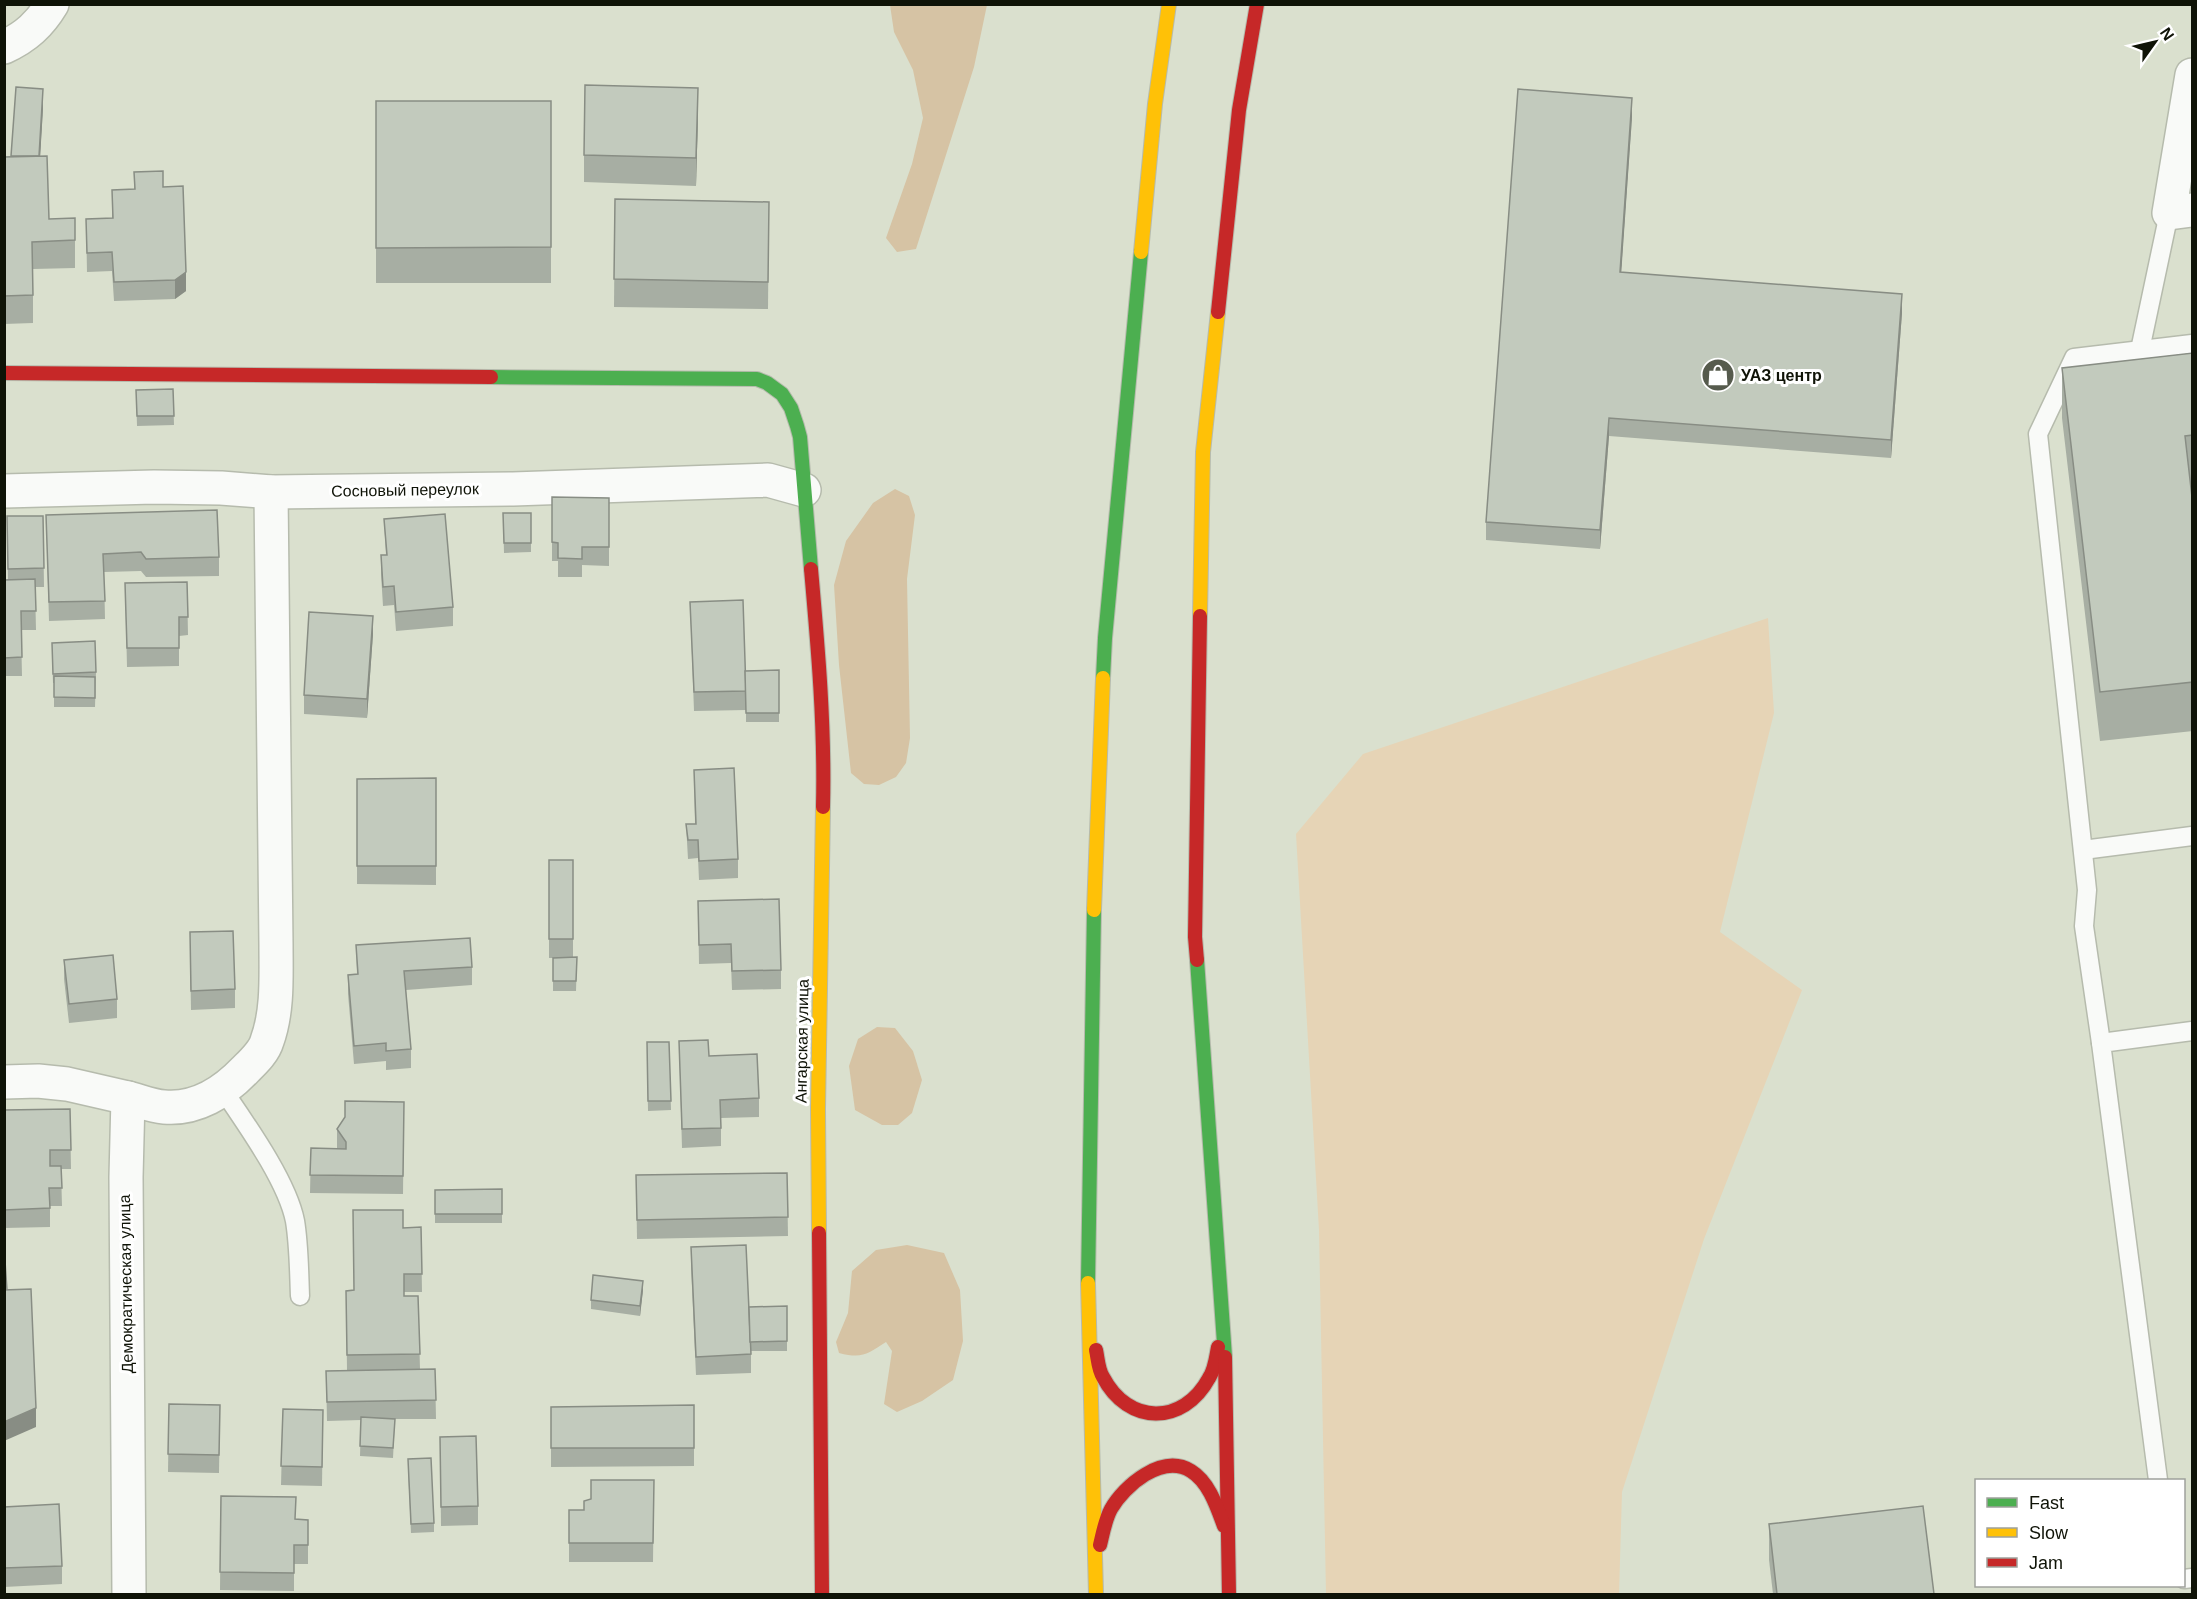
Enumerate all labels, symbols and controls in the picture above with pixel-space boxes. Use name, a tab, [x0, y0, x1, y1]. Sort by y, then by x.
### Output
north arrow	[2125, 12, 2185, 72]
text: N	[2157, 24, 2177, 43]
shop icon: УАЗ центр	[1700, 357, 1736, 393]
place label: УАЗ центр	[1741, 367, 1822, 384]
street label: Сосновый переулок	[331, 480, 480, 500]
street label: Ангарская улица	[792, 979, 812, 1103]
street label: Демократическая улица	[116, 1194, 136, 1374]
legend	[1975, 1479, 2185, 1587]
text: Fast	[2029, 1493, 2064, 1513]
text: Slow	[2029, 1523, 2069, 1543]
text: Jam	[2029, 1553, 2063, 1573]

